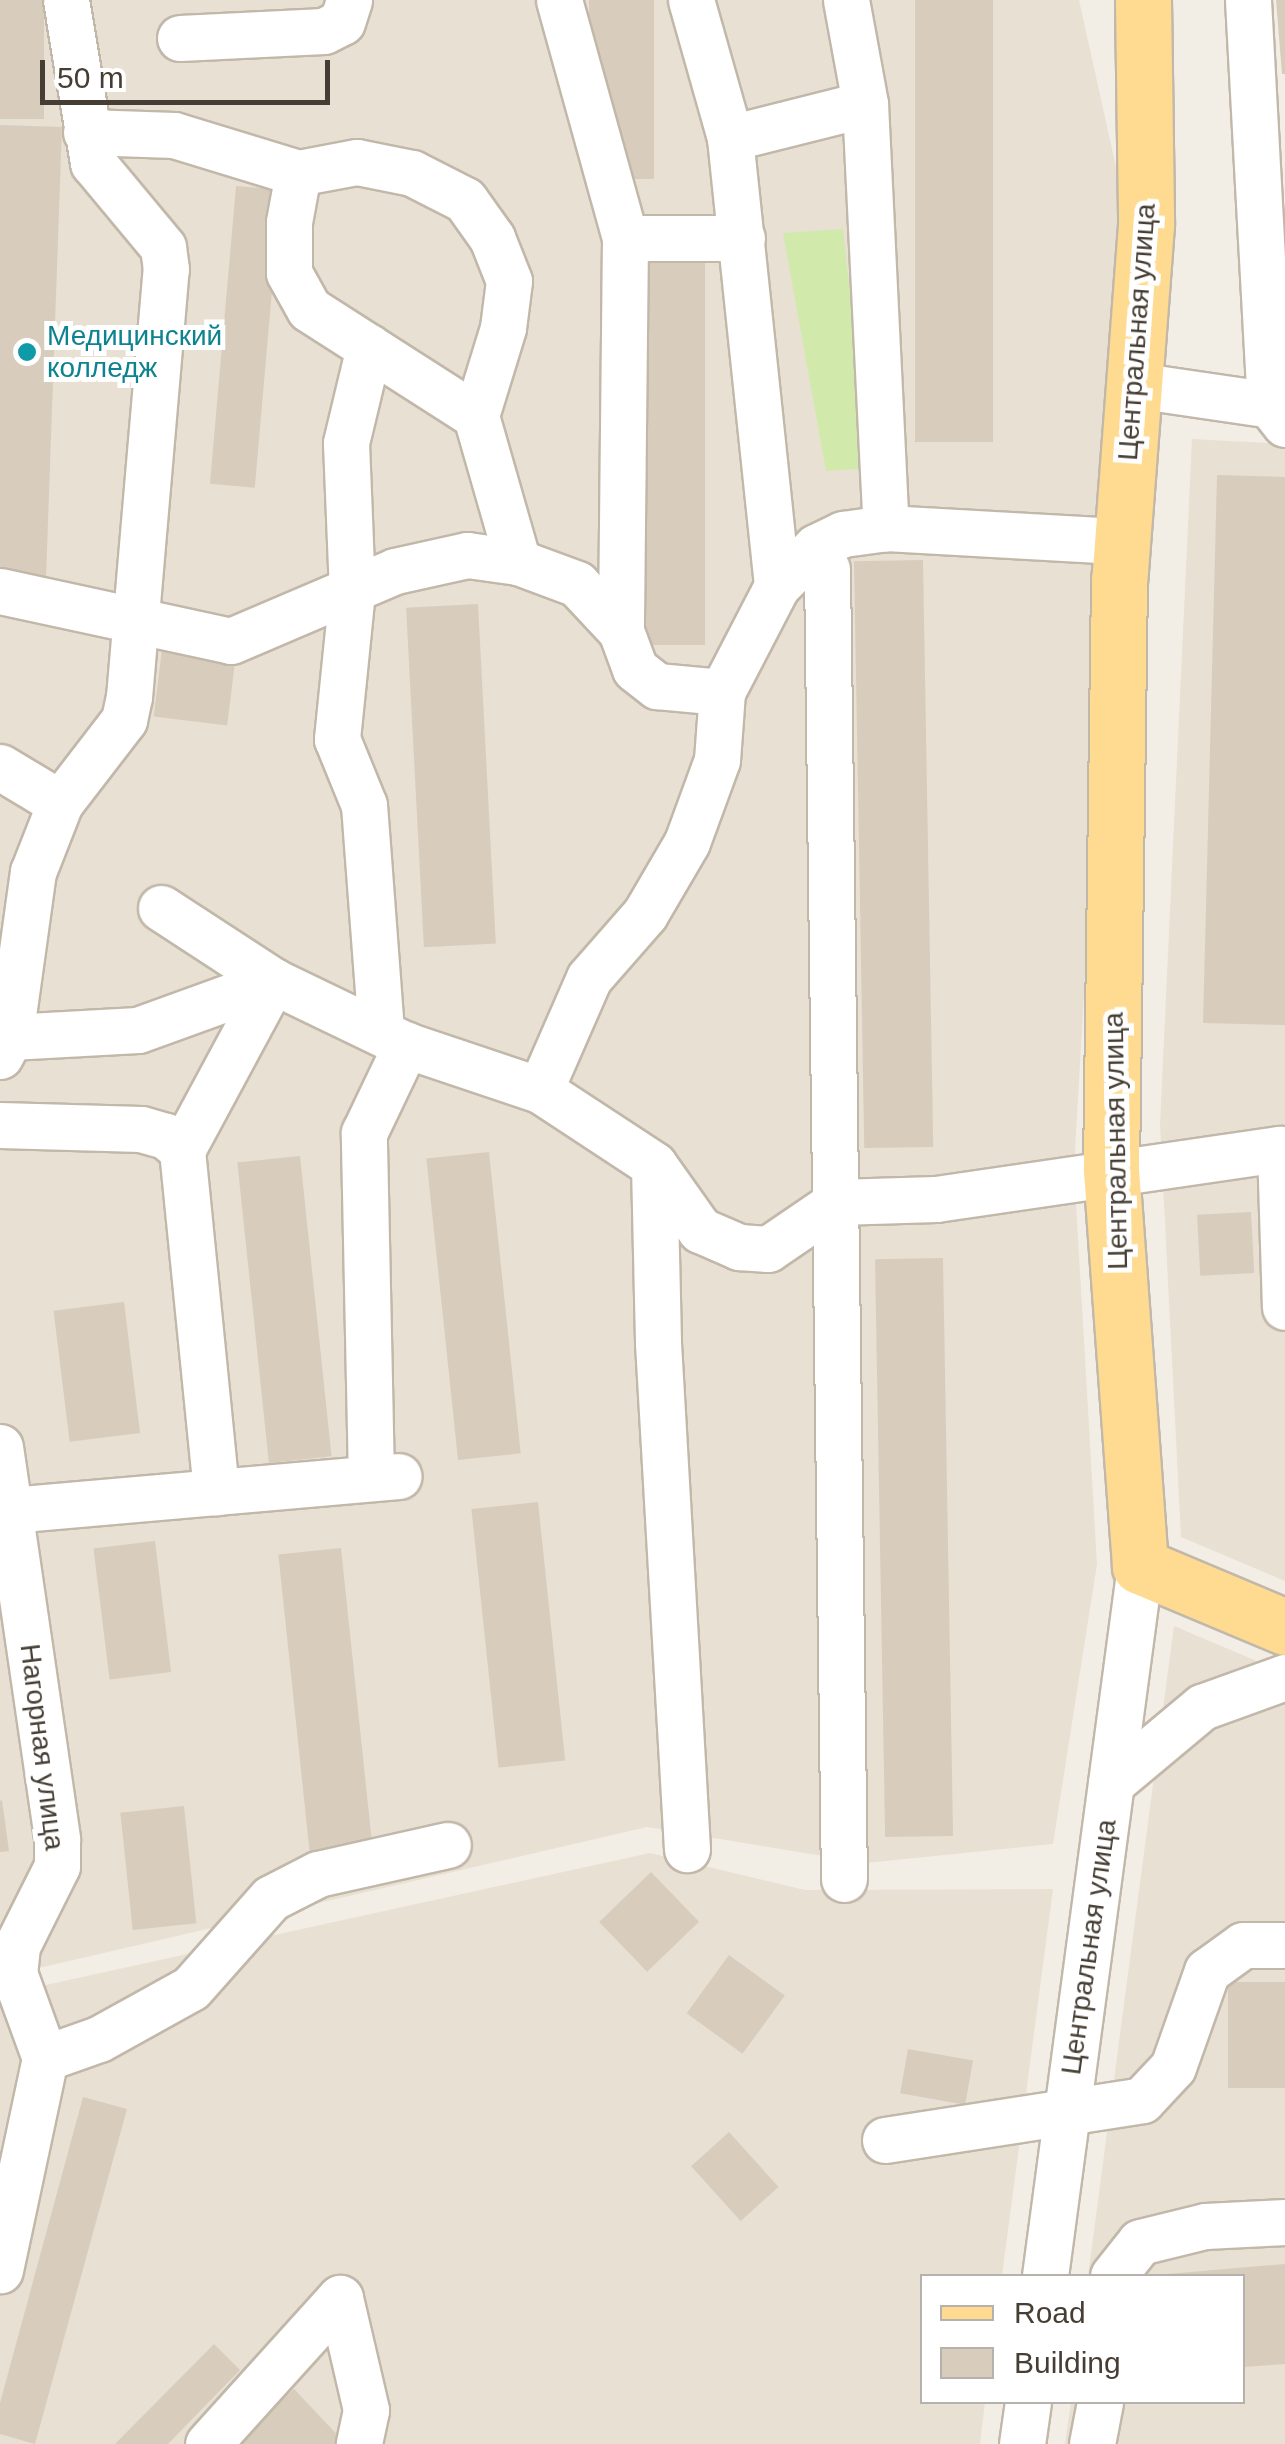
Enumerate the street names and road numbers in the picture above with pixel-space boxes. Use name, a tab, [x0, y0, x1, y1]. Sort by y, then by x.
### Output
street label: Центральная улица	[1111, 202, 1163, 462]
street label: Центральная улица	[1097, 1012, 1135, 1270]
street label: Нагорная улица	[13, 1642, 71, 1852]
street label: Центральная улица	[1054, 1817, 1124, 2077]

